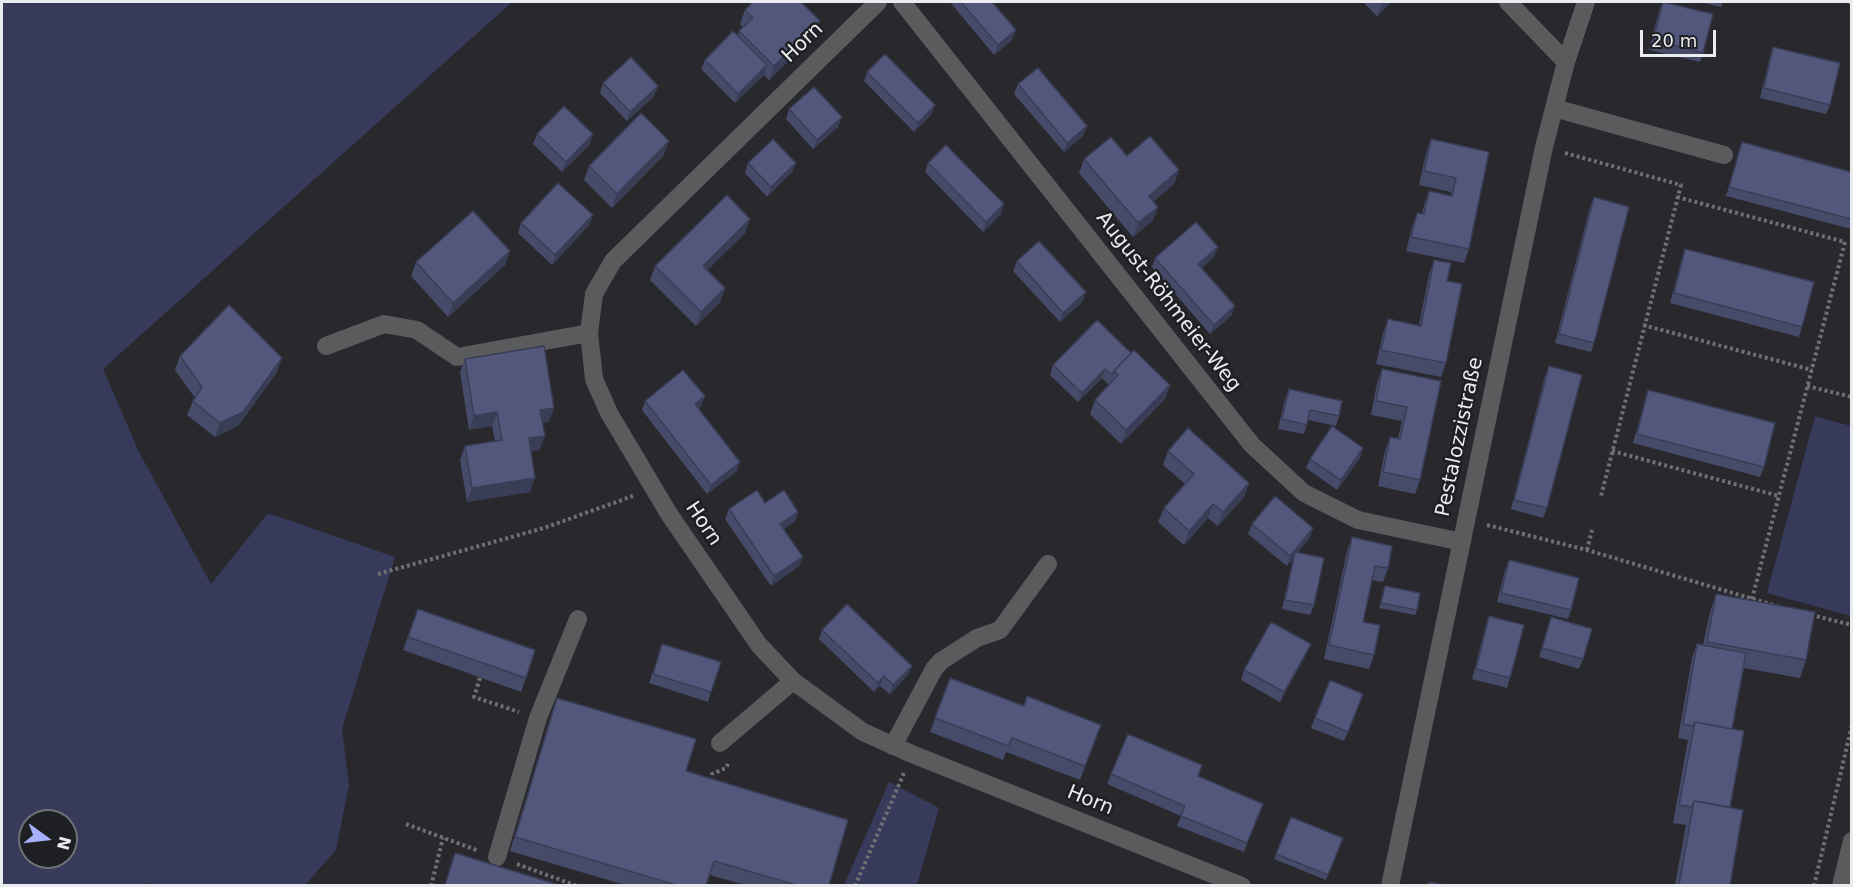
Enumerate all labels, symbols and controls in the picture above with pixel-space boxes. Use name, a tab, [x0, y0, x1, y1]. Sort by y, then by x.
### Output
street label: Horn	[777, 18, 829, 68]
scale bar	[1643, 18, 1720, 56]
text: 20 m	[1651, 30, 1697, 51]
street label: August-Röhmeier-Weg	[1090, 207, 1246, 397]
street label: Pestalozzistraße	[1431, 355, 1489, 519]
street label: Horn	[680, 497, 726, 551]
street label: Horn	[1063, 781, 1117, 821]
north arrow	[18, 809, 78, 869]
text: N	[53, 834, 75, 852]

